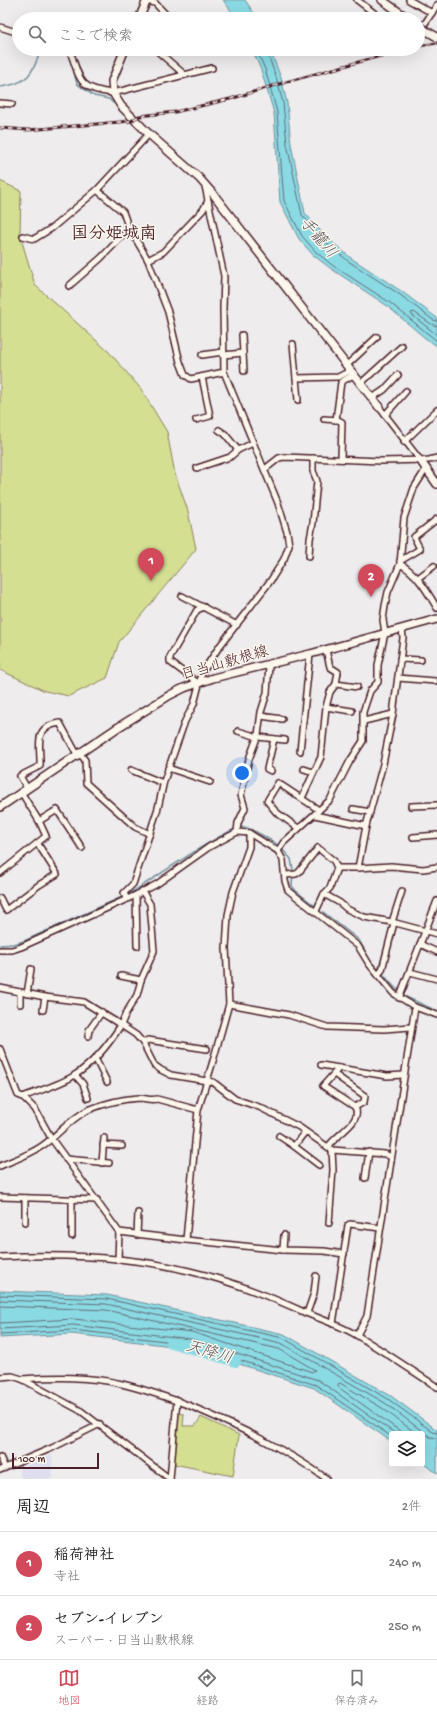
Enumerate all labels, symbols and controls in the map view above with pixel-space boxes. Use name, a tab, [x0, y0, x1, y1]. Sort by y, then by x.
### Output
search box	[12, 12, 425, 56]
icon: search	[26, 23, 48, 45]
text: ここで検索	[58, 28, 133, 46]
water label: 手籠川	[294, 213, 341, 263]
district label: 国分姫城南	[72, 224, 157, 245]
pin: 1	[138, 548, 164, 581]
pin: 2	[358, 564, 384, 597]
street label: 日当山敷根線	[179, 642, 271, 685]
your location	[232, 763, 252, 783]
water label: 天降川	[183, 1337, 235, 1370]
map controls	[389, 1431, 425, 1467]
button: layers	[389, 1431, 425, 1467]
scale bar	[12, 1451, 99, 1470]
text: 100 m	[18, 1454, 45, 1466]
text: 周辺	[16, 1499, 50, 1519]
text: 2件	[402, 1500, 421, 1515]
text: 稲荷神社	[54, 1547, 114, 1565]
text: 1	[26, 1556, 32, 1571]
text: 240 m	[389, 1556, 421, 1571]
text: 寺社	[54, 1570, 80, 1585]
text: セブン-イレブン	[54, 1611, 164, 1629]
text: 2	[26, 1620, 32, 1635]
text: 250 m	[388, 1620, 421, 1635]
text: スーパー · 日当山敷根線	[54, 1634, 194, 1649]
tab: 地図	[58, 1667, 80, 1708]
tab: 経路	[196, 1667, 218, 1708]
tab: 保存済み	[335, 1667, 379, 1708]

